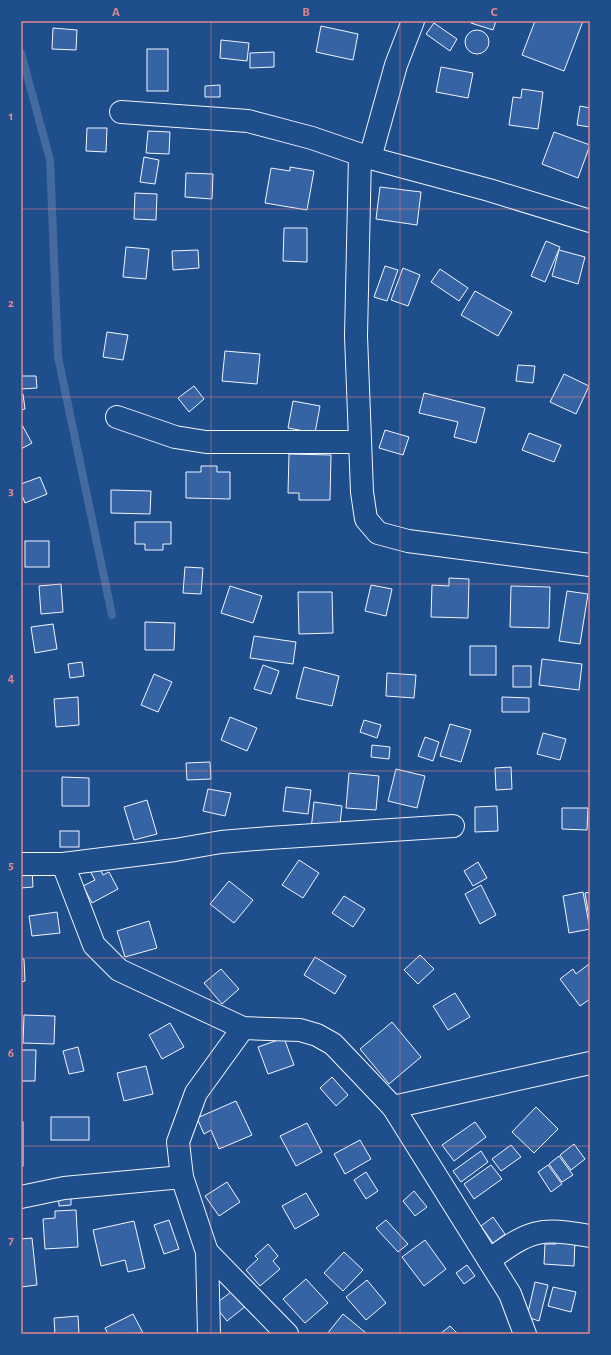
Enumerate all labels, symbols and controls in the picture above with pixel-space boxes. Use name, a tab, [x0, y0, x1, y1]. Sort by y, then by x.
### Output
text: A	[112, 6, 120, 19]
text: B	[302, 6, 310, 19]
text: C	[491, 6, 498, 19]
text: 1	[9, 110, 13, 123]
text: 2	[8, 297, 14, 310]
text: 3	[8, 485, 14, 498]
text: 4	[8, 672, 15, 685]
text: 5	[8, 859, 14, 872]
text: 6	[8, 1047, 14, 1060]
text: 7	[8, 1234, 14, 1247]

